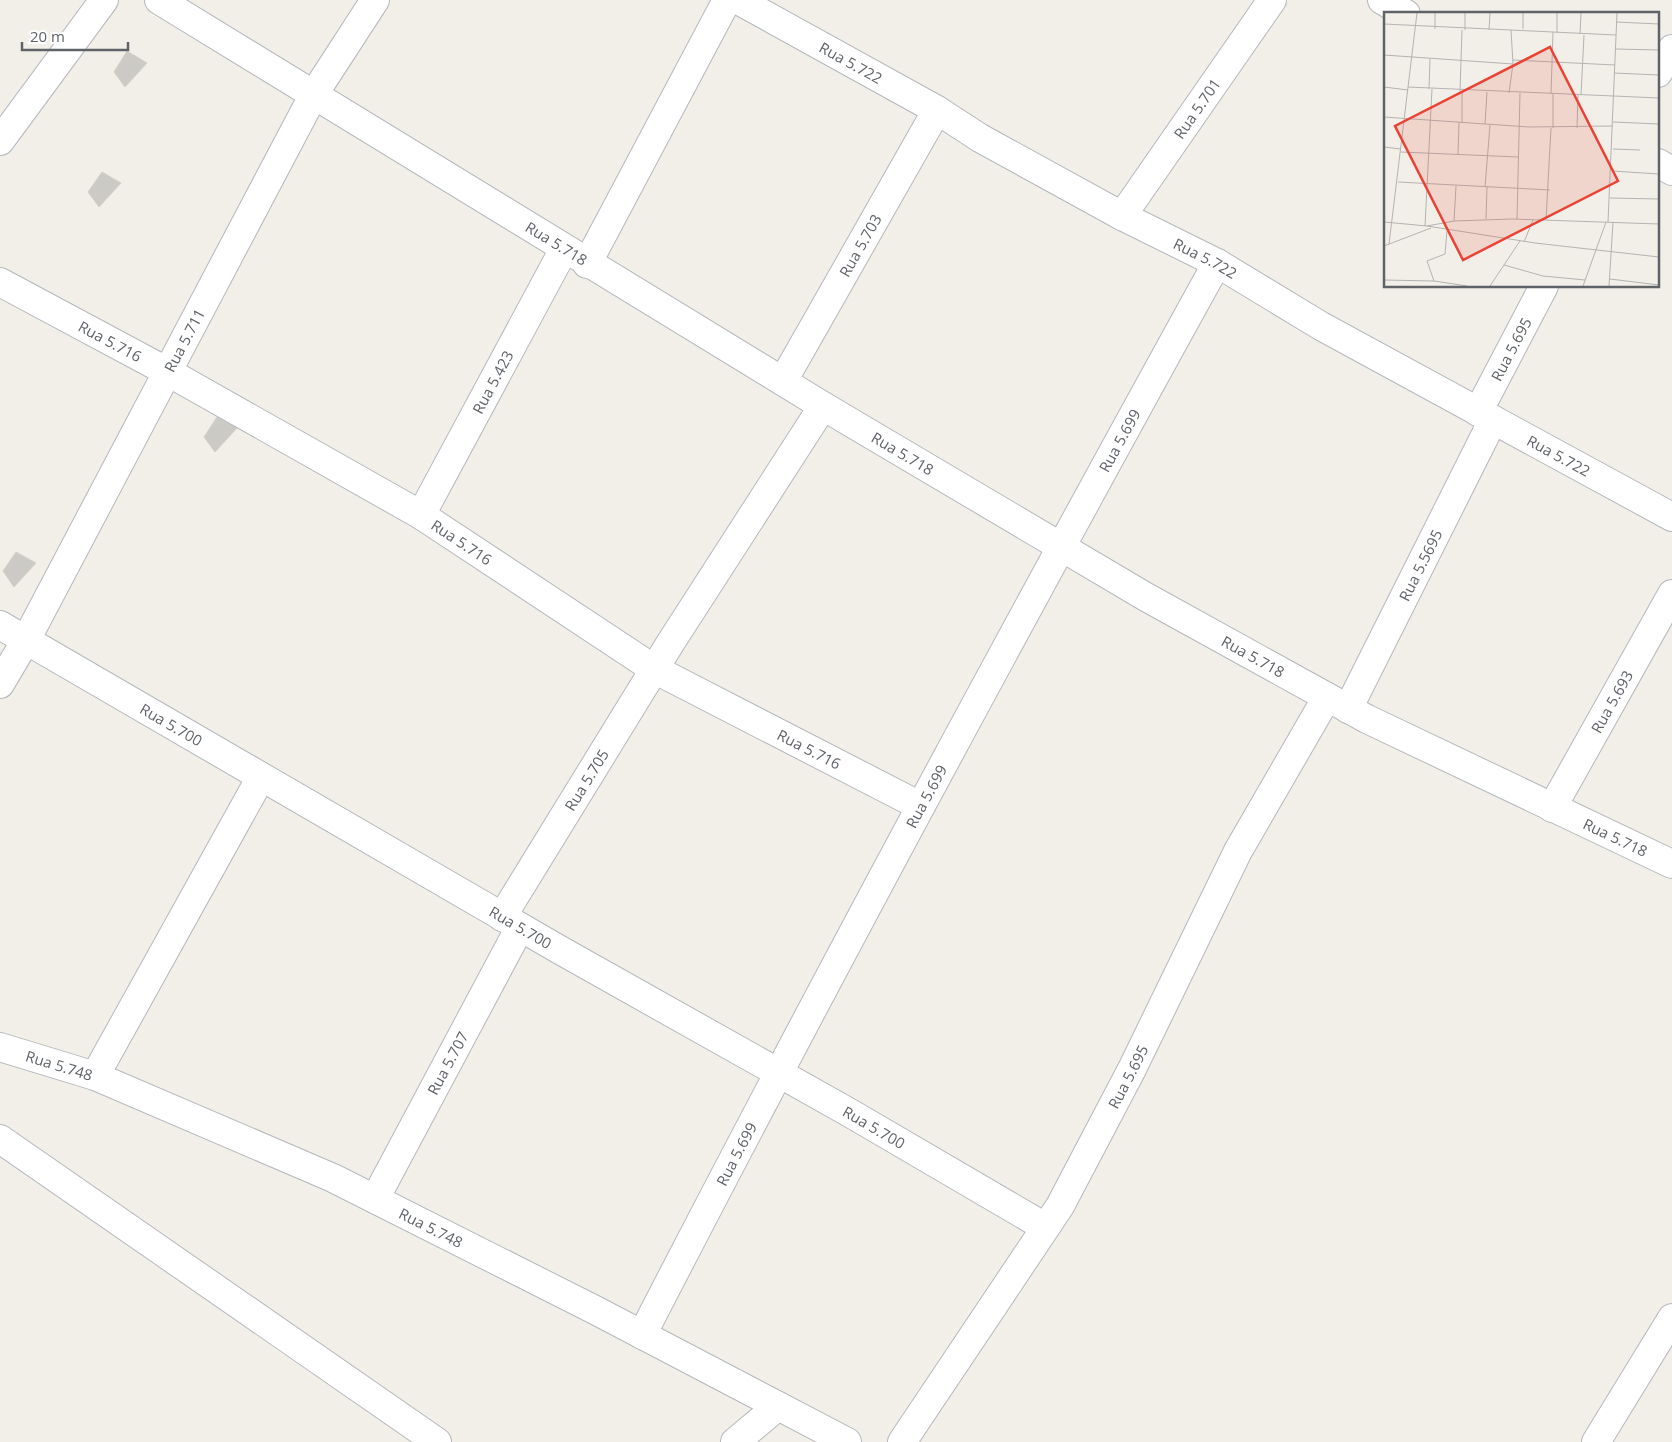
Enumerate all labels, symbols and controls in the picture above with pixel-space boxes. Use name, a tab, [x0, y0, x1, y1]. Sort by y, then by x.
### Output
inset map	[1384, 12, 1660, 288]
scale bar	[22, 20, 129, 52]
text: 20 m	[30, 26, 65, 46]
street label: Rua 5.722	[816, 37, 886, 88]
street label: Rua 5.701	[1169, 74, 1225, 142]
street label: Rua 5.703	[834, 210, 886, 280]
street label: Rua 5.718	[522, 217, 591, 270]
street label: Rua 5.722	[1170, 233, 1241, 283]
street label: Rua 5.711	[159, 305, 209, 375]
street label: Rua 5.695	[1486, 314, 1536, 384]
street label: Rua 5.716	[75, 316, 145, 366]
street label: Rua 5.423	[467, 347, 518, 417]
street label: Rua 5.699	[1094, 405, 1145, 475]
street label: Rua 5.718	[868, 427, 938, 479]
street label: Rua 5.722	[1524, 430, 1594, 481]
street label: Rua 5.716	[427, 515, 496, 569]
street label: Rua 5.5695	[1394, 526, 1447, 604]
street label: Rua 5.718	[1218, 631, 1288, 682]
street label: Rua 5.693	[1586, 667, 1637, 737]
street label: Rua 5.700	[136, 698, 206, 750]
street label: Rua 5.716	[774, 724, 844, 774]
street label: Rua 5.705	[560, 745, 613, 814]
street label: Rua 5.699	[901, 761, 951, 831]
street label: Rua 5.718	[1580, 813, 1651, 861]
street label: Rua 5.700	[486, 901, 556, 953]
street label: Rua 5.707	[422, 1028, 472, 1098]
street label: Rua 5.695	[1103, 1041, 1152, 1112]
street label: Rua 5.748	[23, 1045, 95, 1085]
street label: Rua 5.700	[839, 1101, 909, 1153]
street label: Rua 5.699	[711, 1119, 761, 1189]
street label: Rua 5.748	[396, 1203, 466, 1252]

